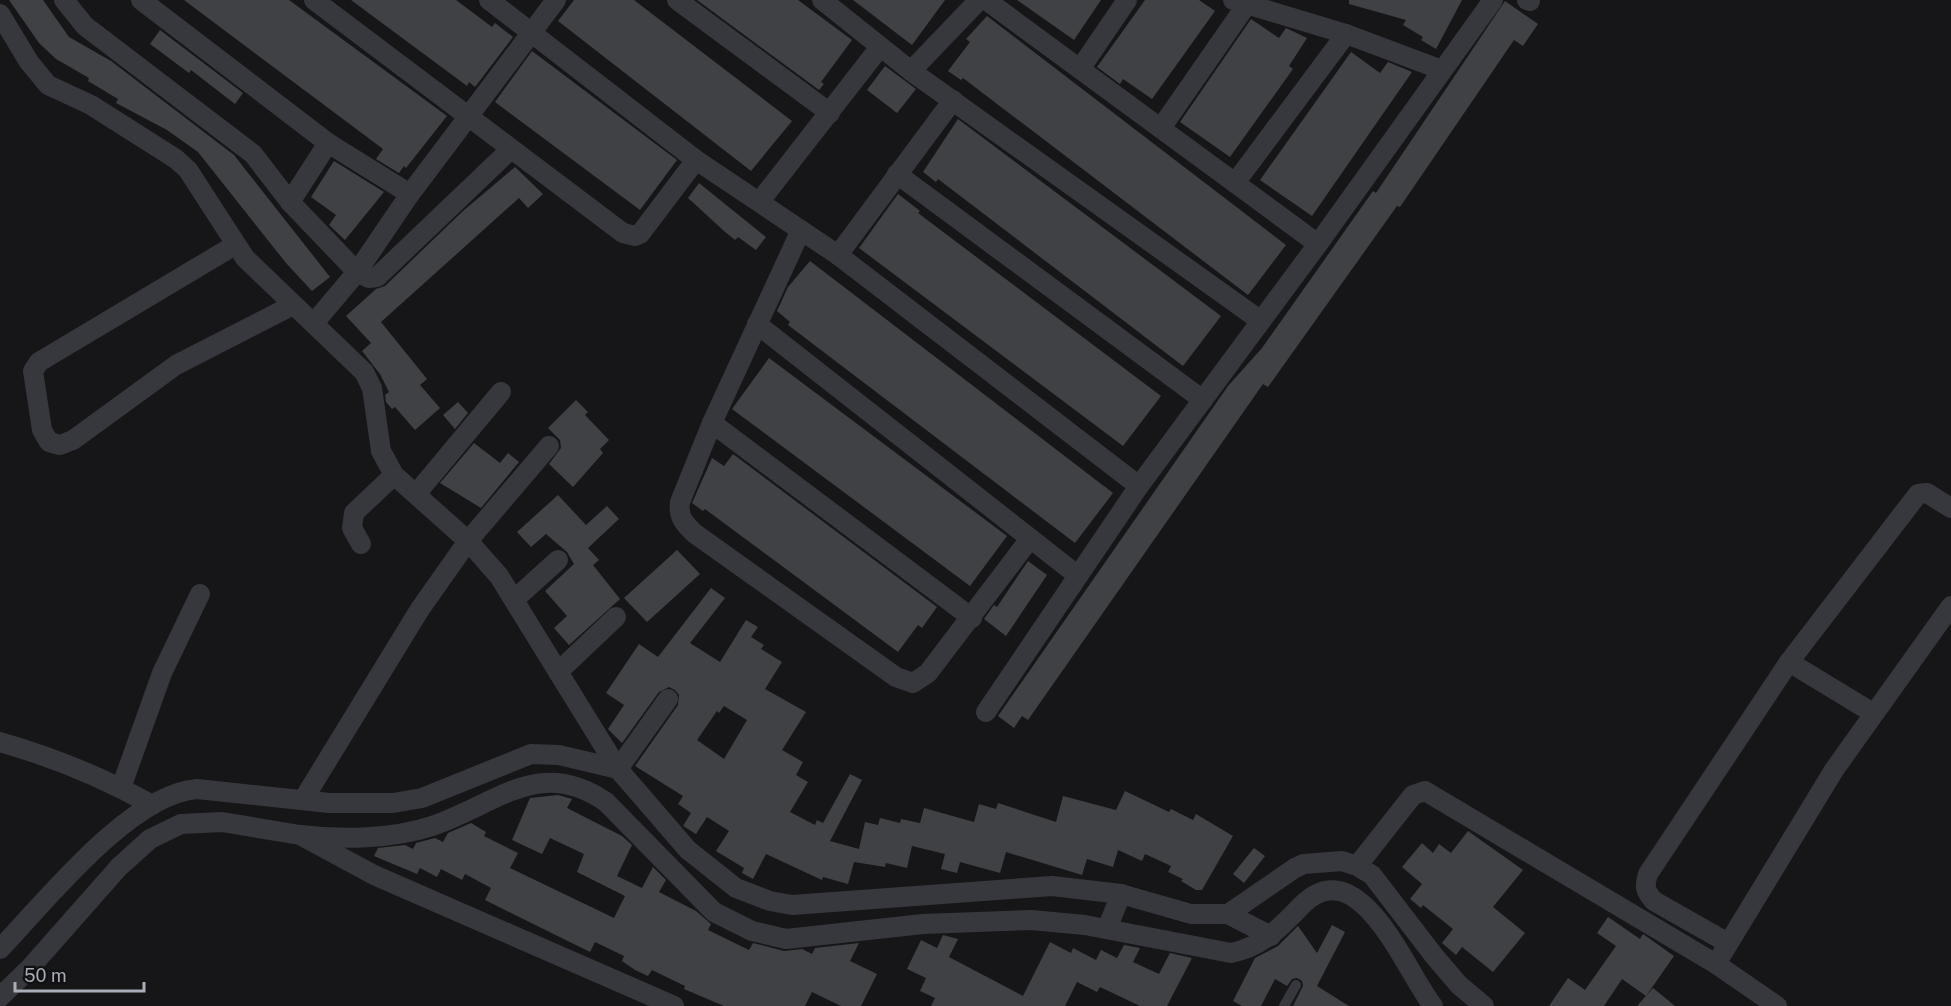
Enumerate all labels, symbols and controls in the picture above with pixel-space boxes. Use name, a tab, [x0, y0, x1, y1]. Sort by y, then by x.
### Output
scale bar	[15, 955, 144, 993]
text: 50 m	[24, 965, 67, 986]

